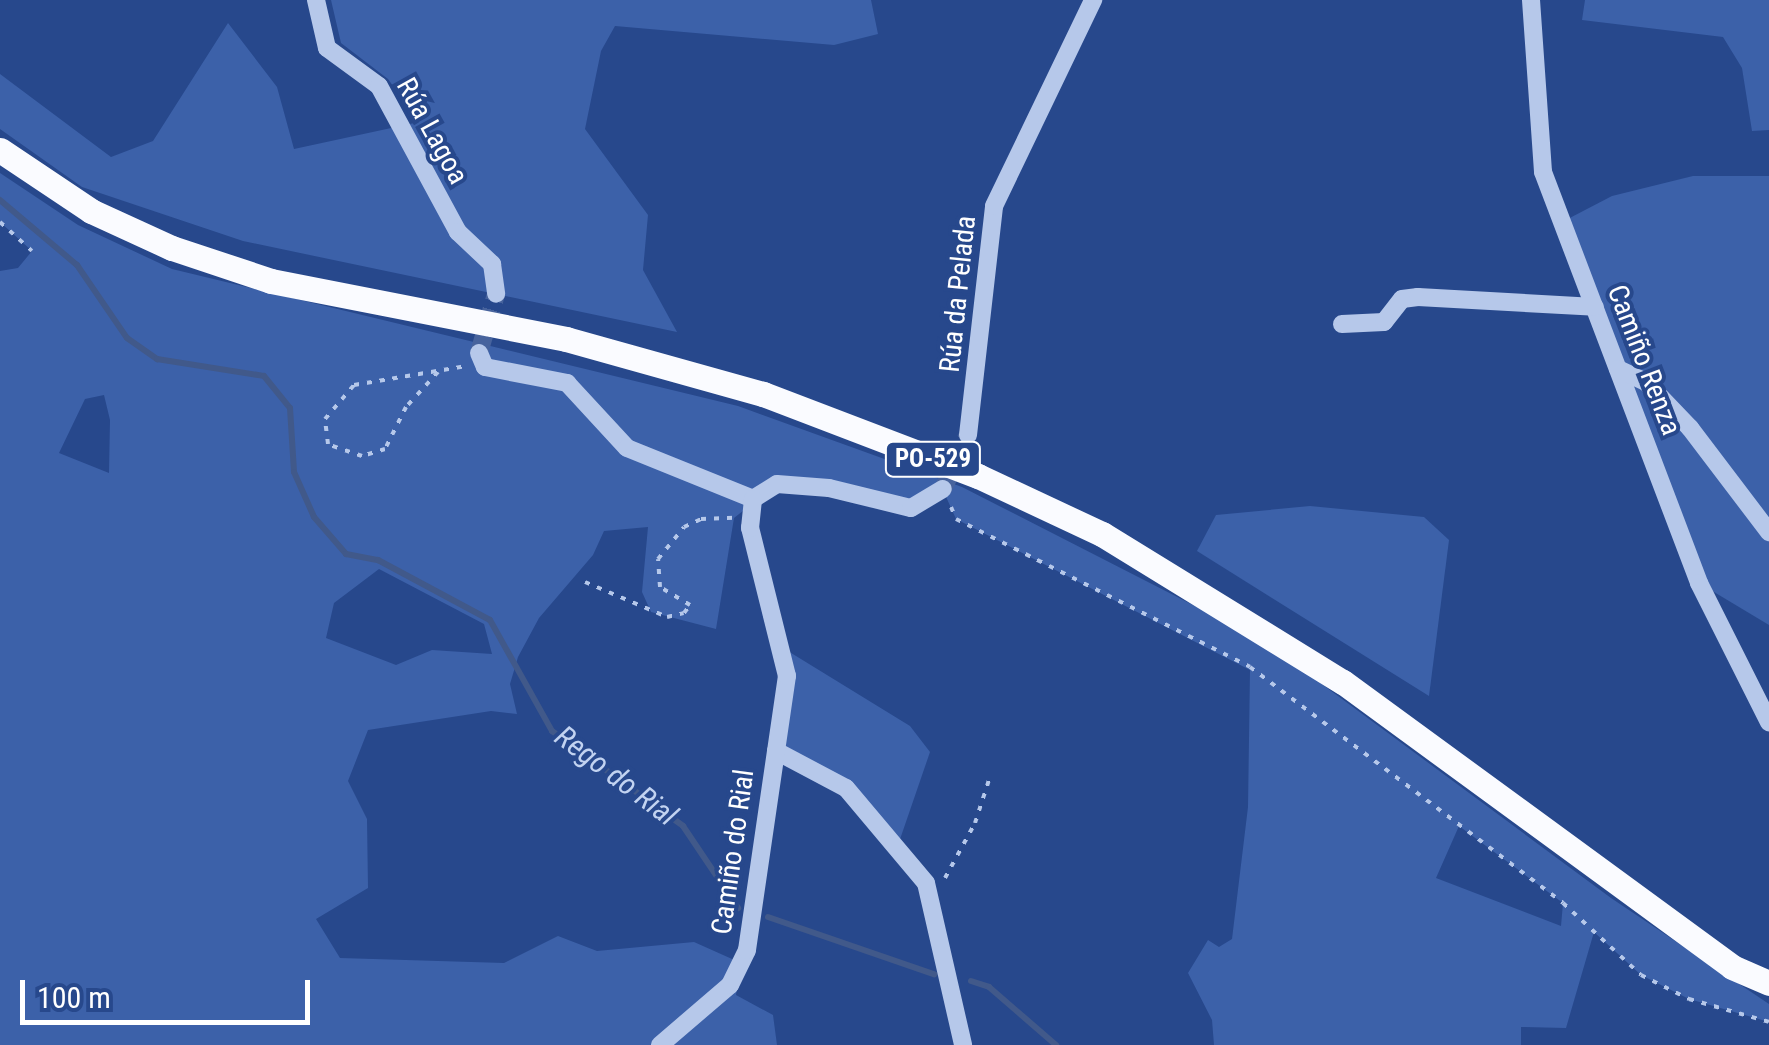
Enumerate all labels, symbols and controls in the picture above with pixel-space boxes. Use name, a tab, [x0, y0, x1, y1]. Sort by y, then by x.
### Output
street label: Rúa Lagoa	[389, 72, 475, 190]
street label: Rúa da Pelada	[933, 214, 983, 374]
street label: Camiño Renza	[1600, 280, 1688, 440]
road number: PO-529	[883, 439, 983, 479]
water label: Rego do Rial	[548, 718, 684, 834]
street label: Camiño do Rial	[705, 767, 761, 937]
scale bar	[25, 960, 315, 1022]
text: 100 m	[37, 980, 111, 1015]

